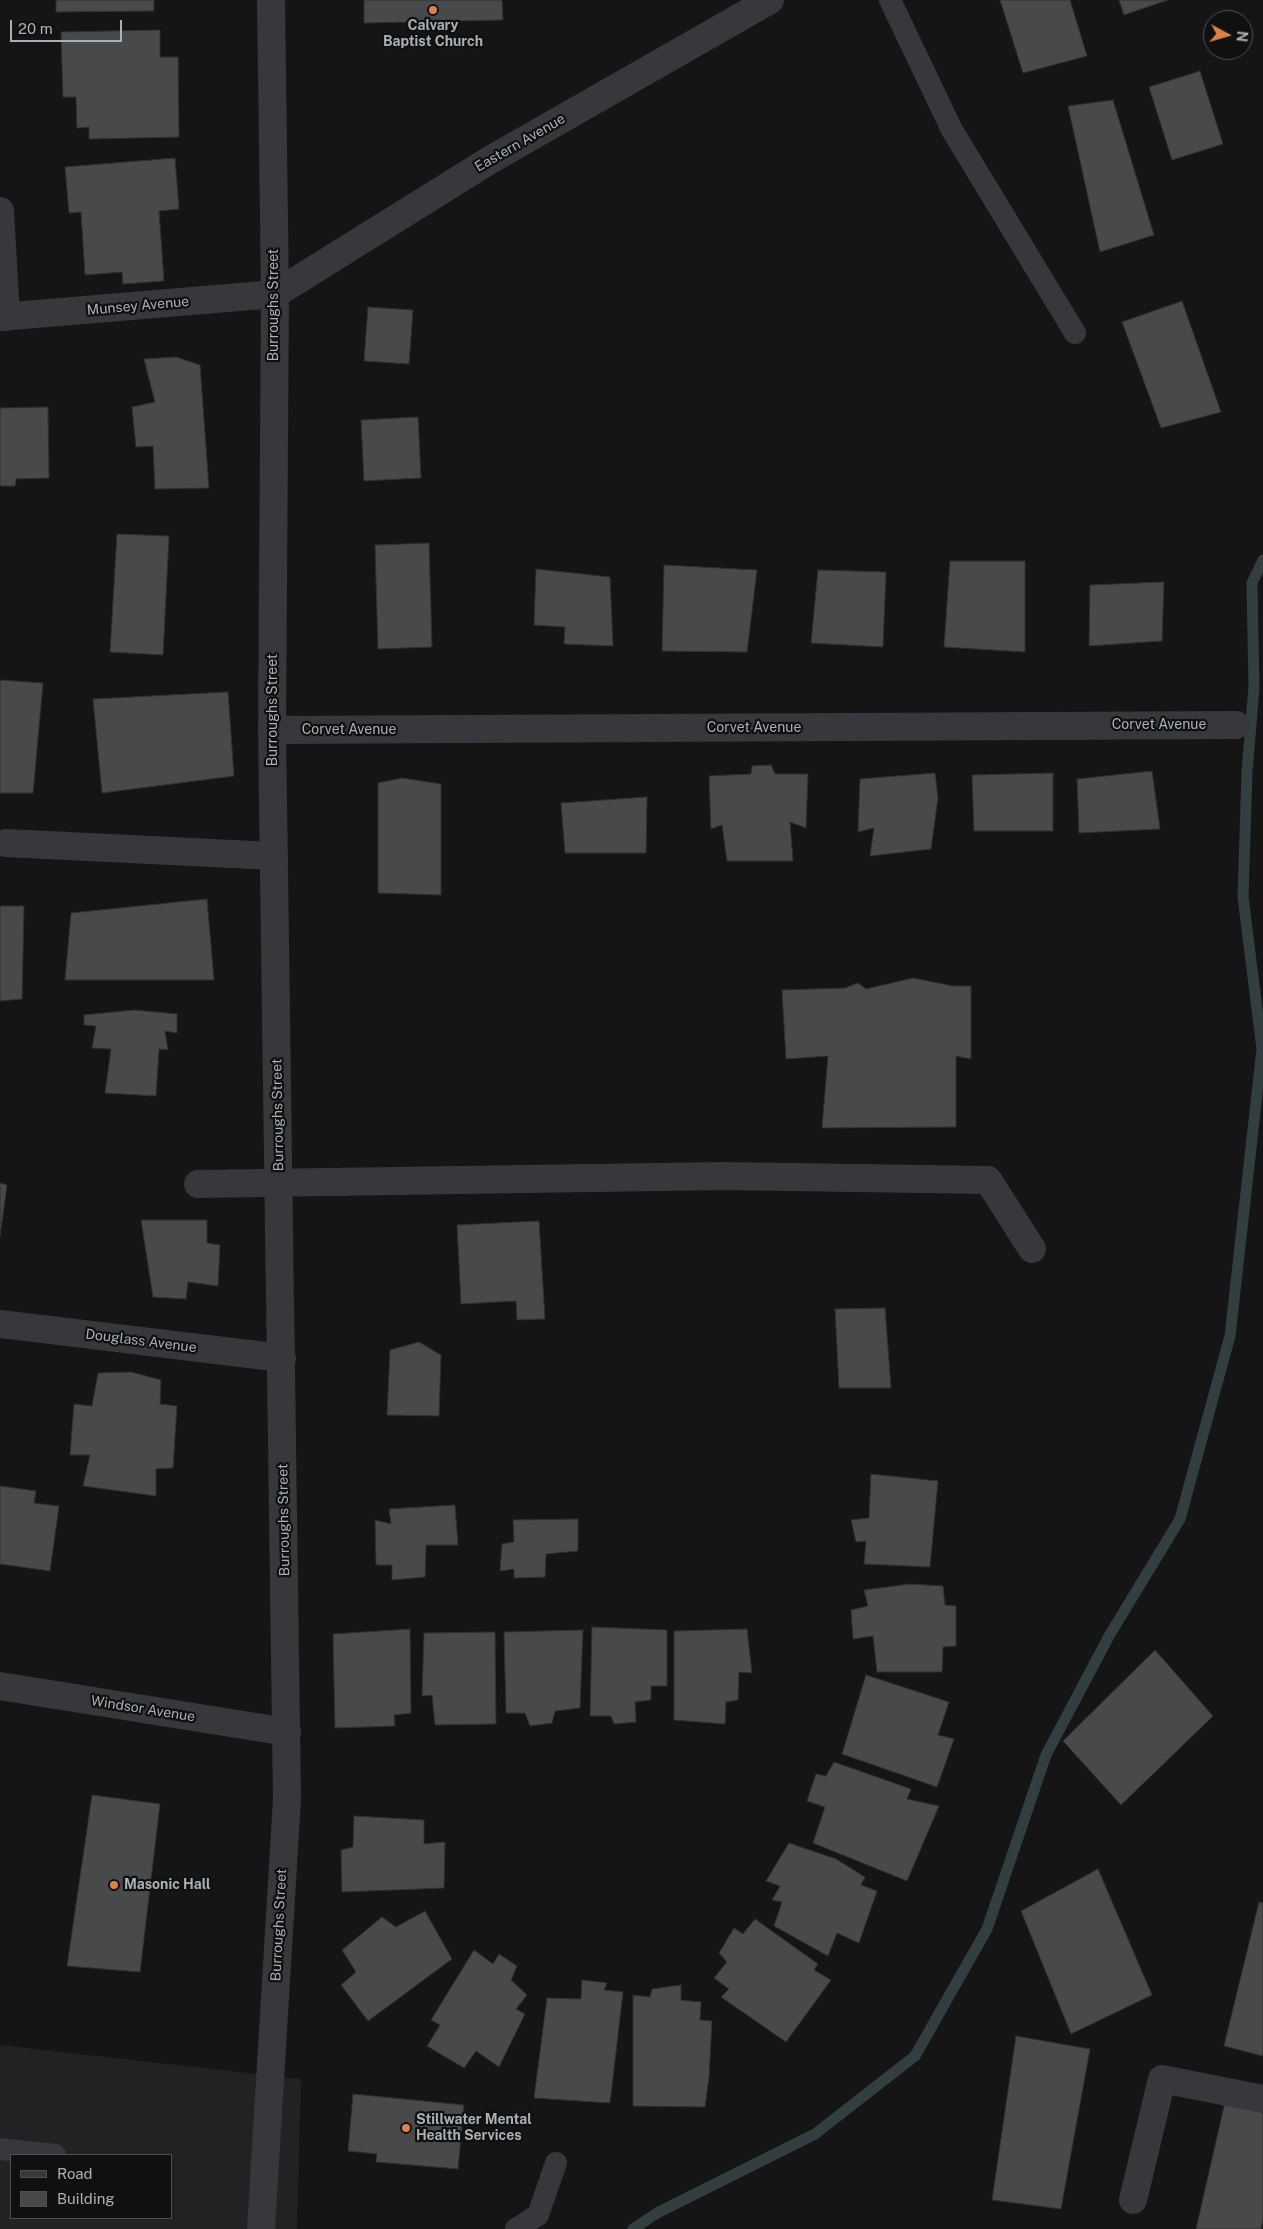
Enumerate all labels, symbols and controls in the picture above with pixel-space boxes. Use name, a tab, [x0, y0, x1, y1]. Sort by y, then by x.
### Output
marker: Calvary Baptist Church	[427, 4, 439, 16]
scale bar	[12, 10, 125, 42]
north arrow	[1203, 10, 1253, 60]
place label: Calvary Baptist Church	[383, 18, 483, 50]
text: 20 m	[18, 20, 53, 37]
text: N	[1233, 30, 1250, 43]
street label: Eastern Avenue	[472, 110, 568, 176]
street label: Burroughs Street	[266, 249, 282, 361]
street label: Munsey Avenue	[86, 293, 190, 319]
street label: Burroughs Street	[265, 654, 281, 766]
street label: Corvet Avenue	[1112, 717, 1206, 733]
street label: Corvet Avenue	[707, 720, 801, 736]
street label: Corvet Avenue	[302, 722, 396, 738]
street label: Burroughs Street	[269, 1059, 287, 1171]
street label: Douglass Avenue	[84, 1326, 198, 1356]
street label: Burroughs Street	[275, 1464, 293, 1576]
street label: Windsor Avenue	[90, 1692, 196, 1726]
street label: Burroughs Street	[268, 1868, 290, 1982]
place label: Masonic Hall	[124, 1877, 211, 1893]
marker: Masonic Hall	[108, 1879, 120, 1891]
place label: Stillwater Mental Health Services	[416, 2112, 532, 2144]
marker: Stillwater Mental Health Services	[400, 2122, 412, 2134]
legend	[10, 2154, 172, 2219]
text: Road	[57, 2165, 93, 2182]
text: Building	[57, 2190, 115, 2207]

